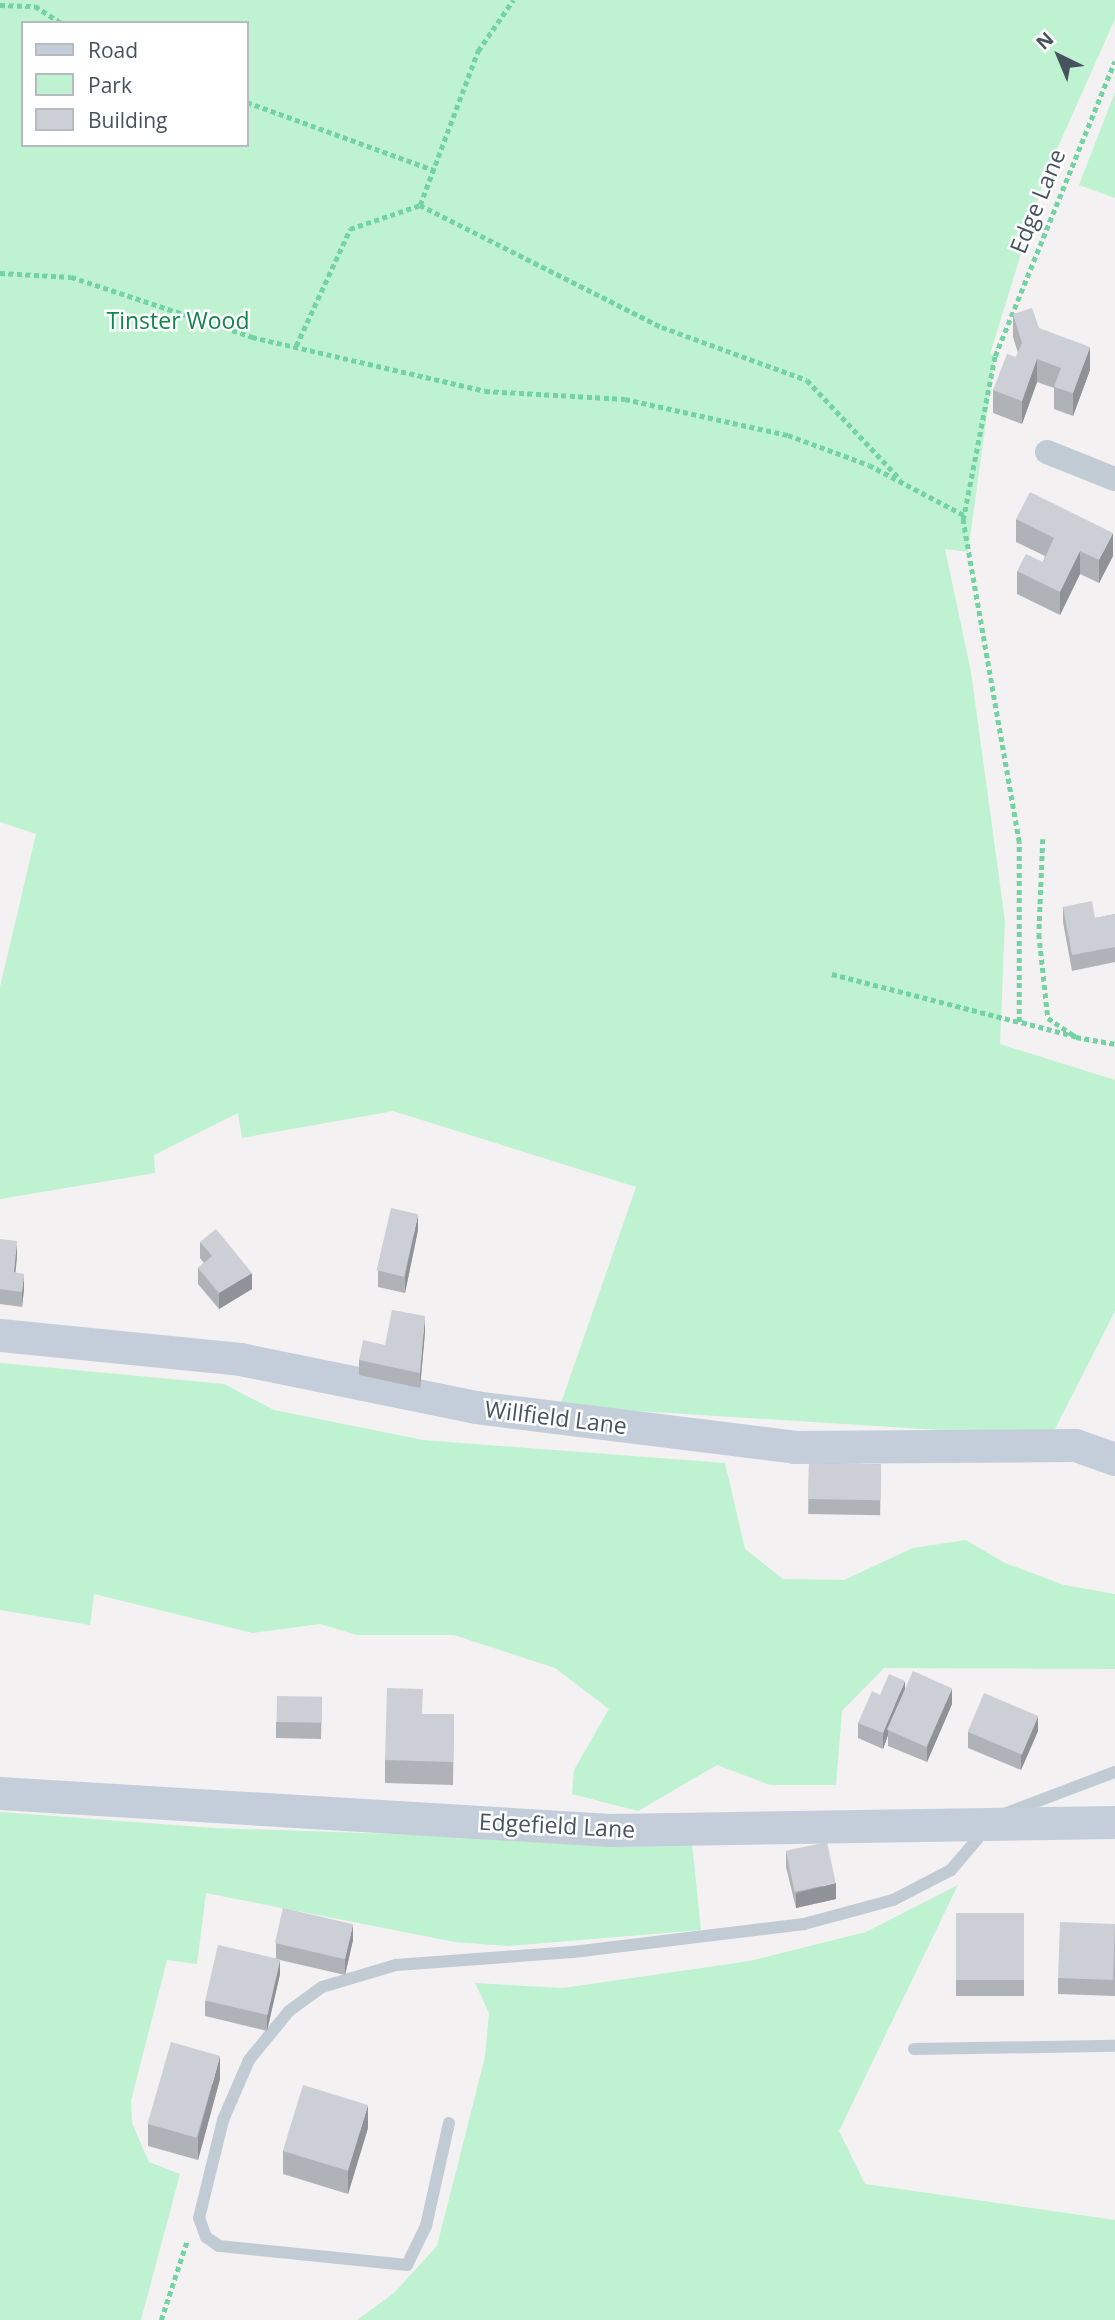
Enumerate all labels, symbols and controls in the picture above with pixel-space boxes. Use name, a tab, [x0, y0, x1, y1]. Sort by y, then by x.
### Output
legend	[21, 21, 248, 147]
north arrow	[1024, 21, 1094, 91]
text: N	[1030, 26, 1059, 55]
text: Road	[88, 36, 138, 64]
text: Park	[88, 71, 132, 99]
text: Building	[88, 106, 167, 134]
street label: Edge Lane	[1004, 145, 1070, 257]
park label: Tinster Wood	[106, 306, 250, 334]
street label: Willfield Lane	[483, 1395, 629, 1439]
street label: Edgefield Lane	[478, 1807, 636, 1843]

